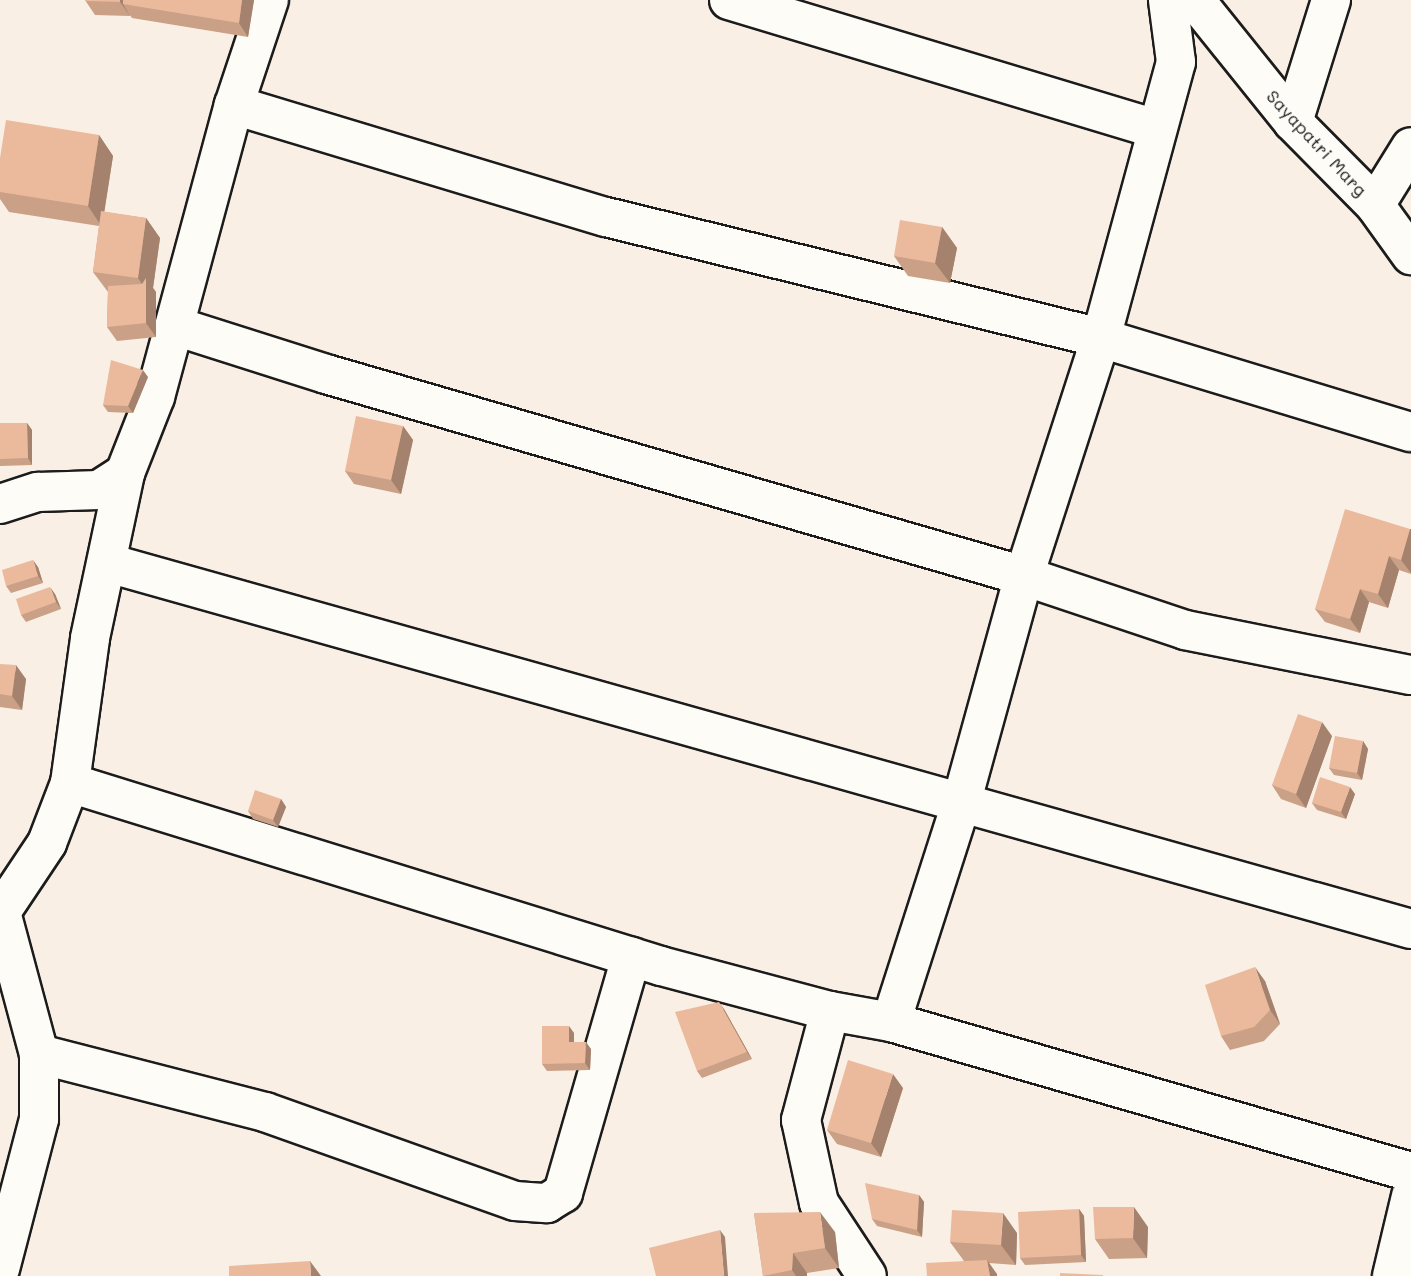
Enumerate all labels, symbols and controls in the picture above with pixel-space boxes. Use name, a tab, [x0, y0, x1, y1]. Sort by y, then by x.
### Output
street label: Sayapatri Marg	[1262, 85, 1372, 201]

